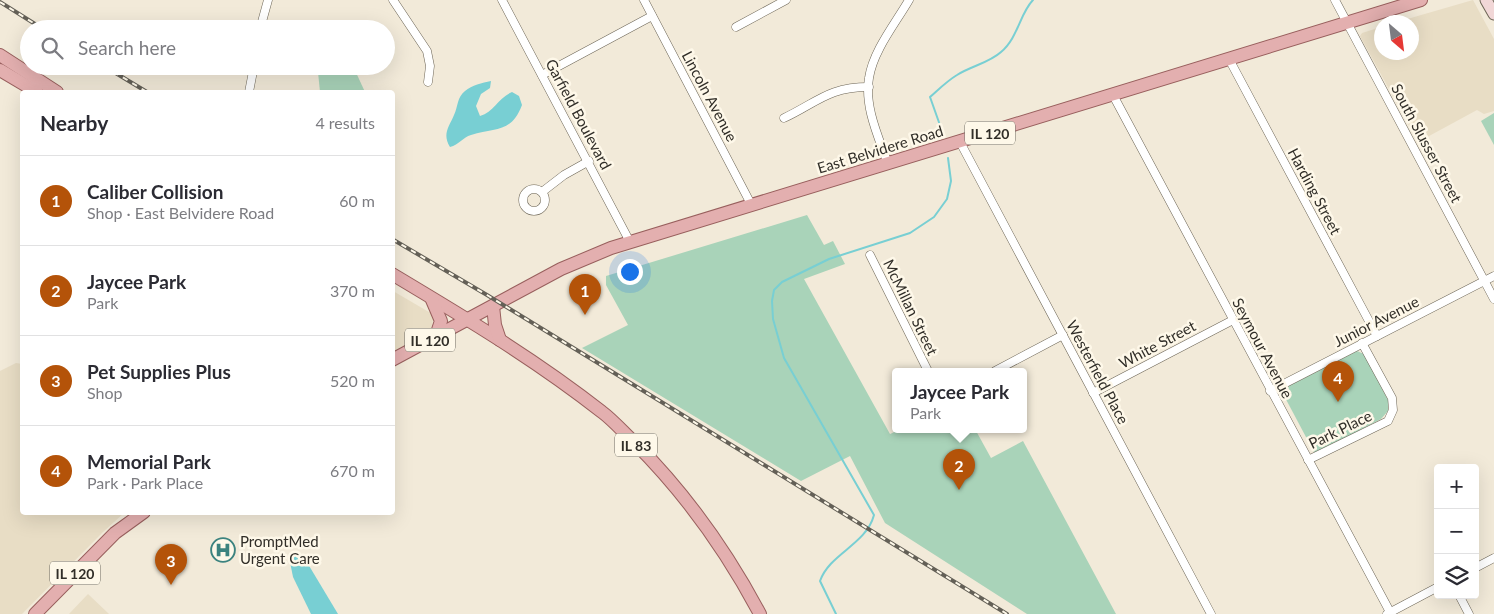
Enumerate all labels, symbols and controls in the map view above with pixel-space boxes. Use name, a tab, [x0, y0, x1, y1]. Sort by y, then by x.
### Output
north arrow	[1374, 15, 1419, 60]
search box	[20, 20, 395, 75]
icon: search	[38, 34, 66, 62]
text: Search here	[78, 36, 176, 59]
street label: Lincoln Avenue	[679, 48, 741, 144]
street label: Garfield Boulevard	[542, 56, 616, 172]
street label: South Slusser Street	[1388, 81, 1466, 206]
text: Nearby	[40, 110, 108, 135]
text: 4 results	[315, 113, 375, 132]
street label: East Belvidere Road	[815, 121, 945, 177]
road number: IL 120	[965, 122, 1015, 144]
street label: Harding Street	[1285, 145, 1346, 238]
text: Caliber Collision	[87, 180, 223, 203]
text: 1	[51, 191, 61, 210]
text: 60 m	[339, 191, 375, 210]
text: Shop · East Belvidere Road	[87, 203, 274, 222]
street label: McMillan Street	[880, 256, 942, 358]
your location	[617, 259, 643, 285]
text: Jaycee Park	[87, 270, 186, 293]
pin: 1	[569, 274, 601, 315]
text: 2	[51, 281, 61, 300]
text: 370 m	[330, 281, 375, 300]
street label: Junior Avenue	[1330, 292, 1422, 350]
text: Park	[87, 293, 118, 312]
street label: Seymour Avenue	[1229, 295, 1297, 401]
street label: White Street	[1116, 316, 1199, 372]
street label: Westerfield Place	[1063, 317, 1133, 427]
road number: IL 120	[405, 328, 455, 352]
text: Pet Supplies Plus	[87, 360, 231, 383]
pin: 4	[1322, 361, 1354, 402]
popup	[892, 368, 1027, 433]
text: 3	[51, 371, 61, 390]
text: 520 m	[330, 371, 375, 390]
text: Jaycee Park	[910, 380, 1009, 403]
text: Shop	[87, 383, 123, 402]
text: Park	[910, 403, 941, 422]
street label: Park Place	[1305, 406, 1375, 452]
road number: IL 83	[615, 434, 657, 456]
pin: 2	[943, 449, 975, 490]
text: Memorial Park	[87, 450, 211, 473]
text: 4	[51, 461, 61, 480]
text: 670 m	[330, 461, 375, 480]
map controls	[1434, 464, 1479, 599]
button: +	[1434, 464, 1479, 509]
text: Park · Park Place	[87, 473, 203, 492]
button: −	[1434, 509, 1479, 554]
place label: PromptMed Urgent Care	[240, 532, 320, 567]
hospital icon: PromptMed Urgent Care	[210, 537, 236, 563]
pin: 3	[155, 544, 187, 585]
button: layers	[1434, 554, 1479, 599]
road number: IL 120	[50, 562, 100, 584]

